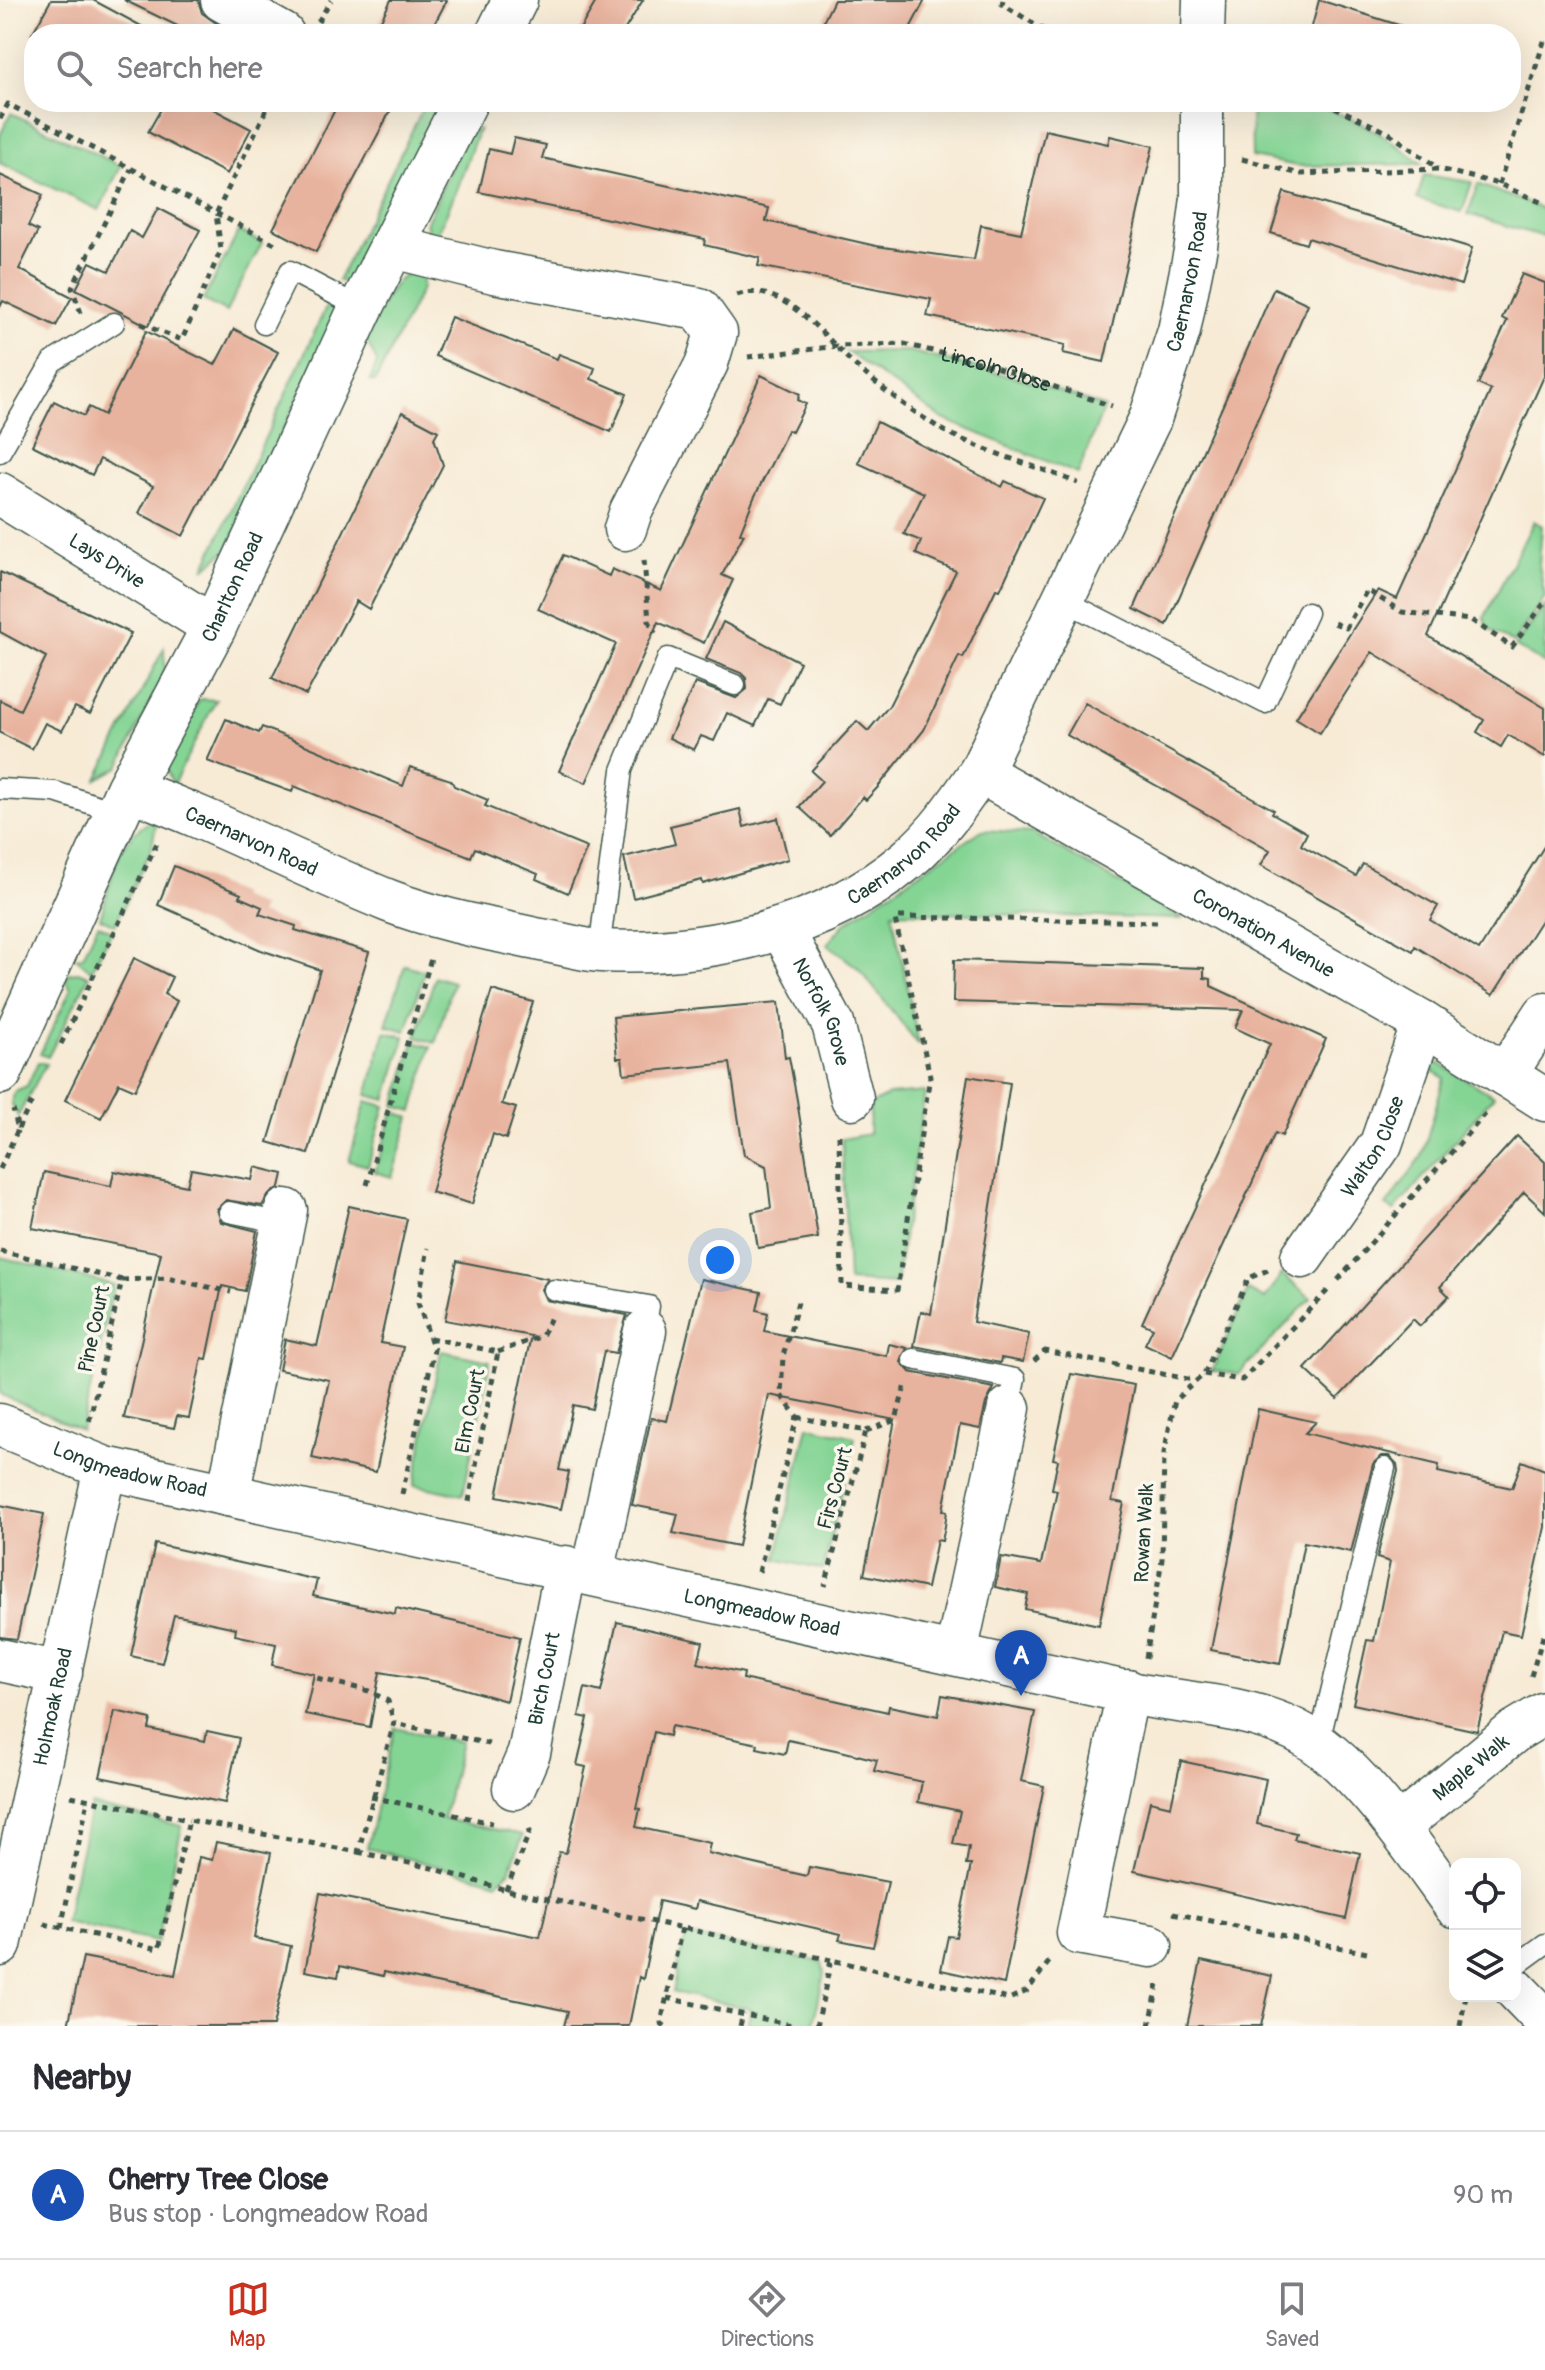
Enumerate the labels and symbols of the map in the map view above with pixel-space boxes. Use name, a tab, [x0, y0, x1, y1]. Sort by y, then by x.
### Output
street label: Caernarvon Road	[1160, 210, 1213, 355]
street label: Lincoln Close	[938, 341, 1055, 397]
street label: Lays Drive	[64, 527, 150, 594]
street label: Charlton Road	[196, 528, 269, 646]
street label: Caernarvon Road	[843, 799, 966, 910]
street label: Caernarvon Road	[181, 800, 322, 882]
street label: Coronation Avenue	[1188, 882, 1339, 983]
street label: Norfolk Grove	[787, 953, 856, 1068]
street label: Walton Close	[1335, 1092, 1409, 1202]
your location	[700, 1240, 740, 1280]
street label: Pine Court	[73, 1282, 116, 1375]
street label: Elm Court	[450, 1366, 491, 1455]
street label: Longmeadow Road	[49, 1436, 210, 1503]
street label: Firs Court	[812, 1443, 858, 1532]
street label: Rowan Walk	[1129, 1482, 1159, 1583]
street label: Longmeadow Road	[681, 1583, 842, 1641]
street label: Birch Court	[522, 1629, 565, 1727]
pin: A	[995, 1630, 1047, 1696]
street label: Holmoak Road	[27, 1645, 78, 1768]
street label: Maple Walk	[1427, 1728, 1515, 1806]

